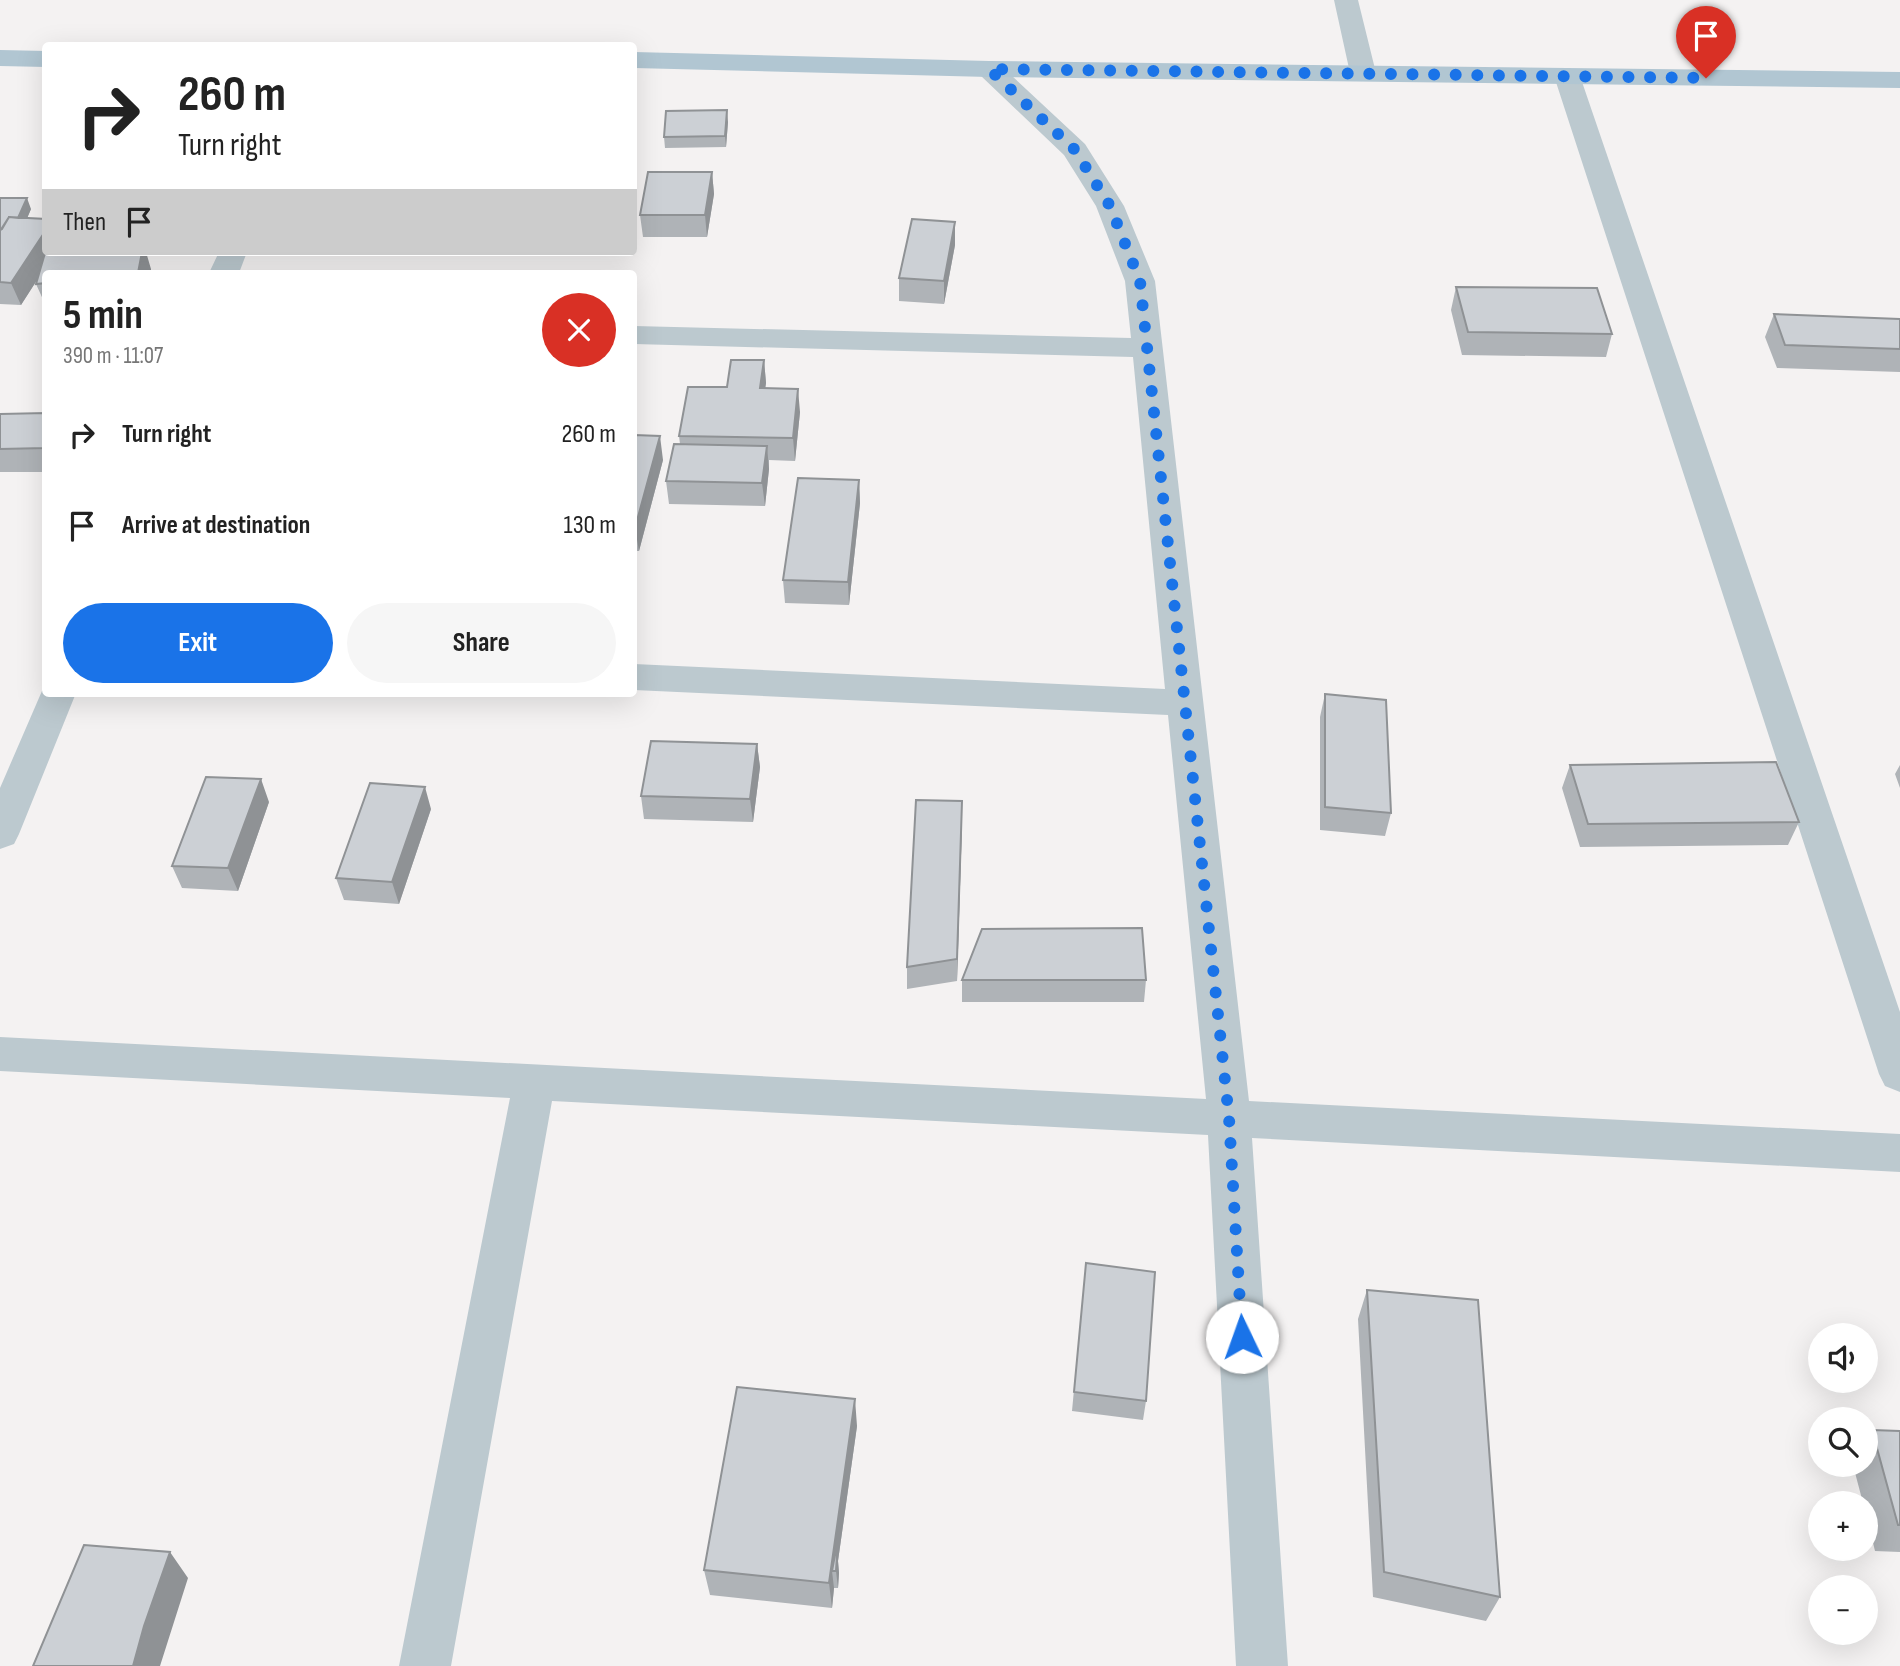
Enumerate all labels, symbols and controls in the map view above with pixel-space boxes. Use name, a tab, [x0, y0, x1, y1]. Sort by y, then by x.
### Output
pin	[1676, 6, 1736, 78]
icon: arrive	[1687, 17, 1725, 55]
text: 260 m	[178, 66, 286, 125]
icon: right	[63, 70, 154, 161]
text: Turn right	[178, 126, 282, 165]
icon: arrive	[120, 203, 158, 241]
text: Then	[63, 207, 106, 238]
text: 5 min	[63, 290, 143, 341]
button: close	[542, 293, 616, 367]
text: 390 m · 11:07	[63, 342, 163, 370]
icon: right	[63, 416, 101, 454]
text: Turn right	[122, 419, 211, 450]
text: 260 m	[561, 419, 616, 450]
icon: arrive	[63, 507, 101, 545]
text: Arrive at destination	[122, 510, 310, 541]
text: 130 m	[564, 510, 616, 541]
button: Exit	[63, 603, 333, 683]
button: Share	[347, 603, 616, 683]
position arrow	[1205, 1300, 1279, 1374]
map controls	[1808, 1323, 1878, 1645]
button: sound	[1808, 1323, 1878, 1393]
button: search	[1808, 1407, 1878, 1477]
button: +	[1808, 1491, 1878, 1561]
button: −	[1808, 1575, 1878, 1645]

